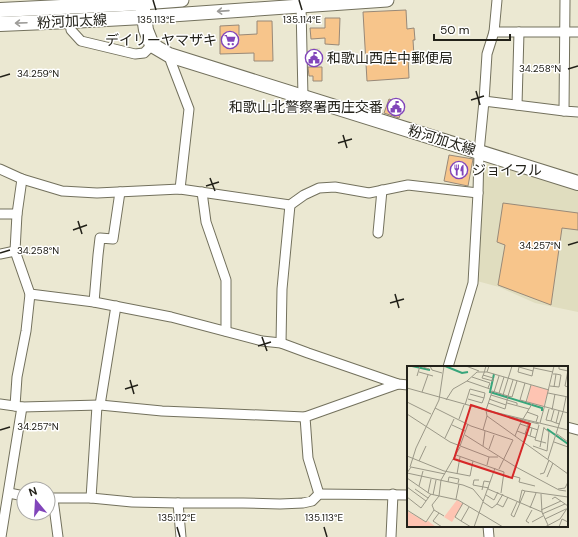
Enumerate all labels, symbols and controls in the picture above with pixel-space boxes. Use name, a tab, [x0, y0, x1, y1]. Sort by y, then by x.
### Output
one-way arrow	[217, 8, 230, 15]
street label: 粉河加太線	[37, 10, 107, 32]
text: 135.113°E	[137, 13, 175, 26]
text: 135.114°E	[283, 13, 321, 26]
scale bar	[434, 16, 510, 42]
one-way arrow	[15, 20, 28, 27]
text: 50 m	[440, 22, 469, 38]
supermarket icon: デイリーヤマザキ	[220, 30, 240, 50]
place label: デイリーヤマザキ	[105, 31, 217, 49]
public building icon: 和歌山西庄中郵便局	[304, 48, 324, 68]
place label: 和歌山西庄中郵便局	[327, 49, 453, 67]
text: 34.258°N	[519, 62, 561, 75]
text: 34.259°N	[17, 67, 59, 80]
public building icon: 和歌山北警察署西庄交番	[386, 97, 406, 117]
place label: 和歌山北警察署西庄交番	[229, 98, 383, 116]
street label: 粉河加太線	[406, 121, 478, 159]
restaurant icon: ジョイフル	[449, 160, 469, 180]
place label: ジョイフル	[472, 161, 542, 179]
text: 34.257°N	[519, 239, 561, 252]
text: 34.258°N	[17, 244, 59, 257]
inset map	[407, 366, 568, 527]
text: 34.257°N	[17, 420, 59, 433]
north arrow	[16, 481, 56, 521]
text: N	[27, 484, 39, 499]
text: 135.112°E	[158, 511, 196, 524]
text: 135.113°E	[305, 511, 343, 524]

